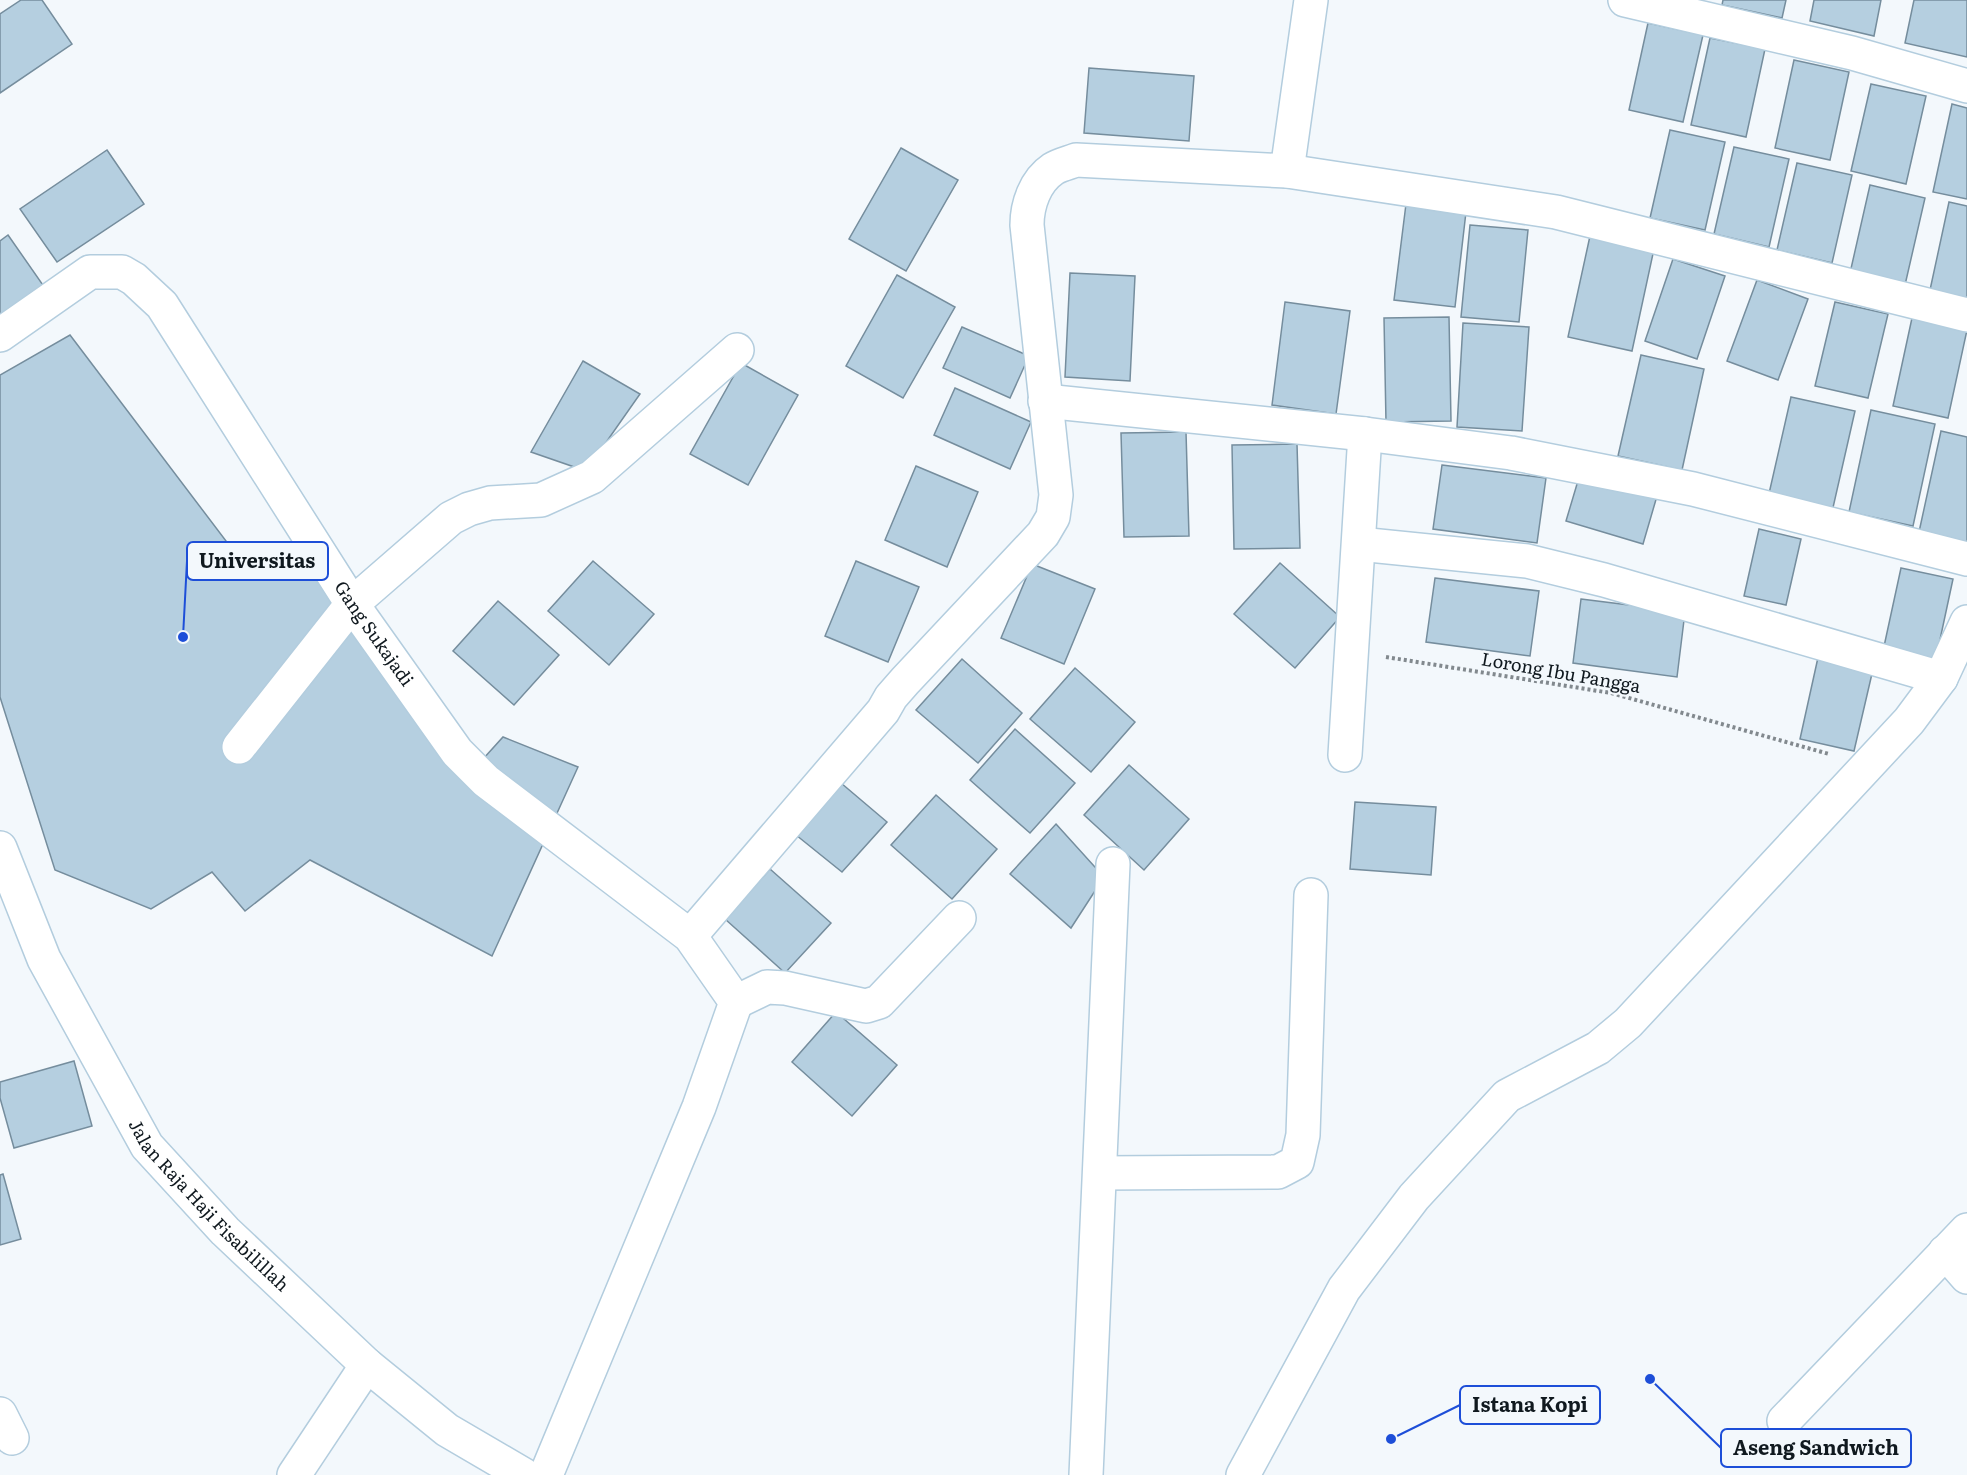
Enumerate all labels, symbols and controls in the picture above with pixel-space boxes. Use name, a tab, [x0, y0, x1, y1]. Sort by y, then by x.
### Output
callout: Universitas	[187, 542, 328, 580]
text: Universitas	[199, 544, 315, 574]
street label: Gang Sukajadi	[329, 575, 421, 691]
street label: Lorong Ibu Pangga	[1480, 644, 1643, 699]
street label: Jalan Raja Haji Fisabilillah	[123, 1114, 296, 1297]
callout: Istana Kopi	[1460, 1386, 1600, 1424]
text: Istana Kopi	[1472, 1388, 1588, 1418]
callout: Aseng Sandwich	[1721, 1429, 1911, 1467]
text: Aseng Sandwich	[1733, 1431, 1899, 1461]

